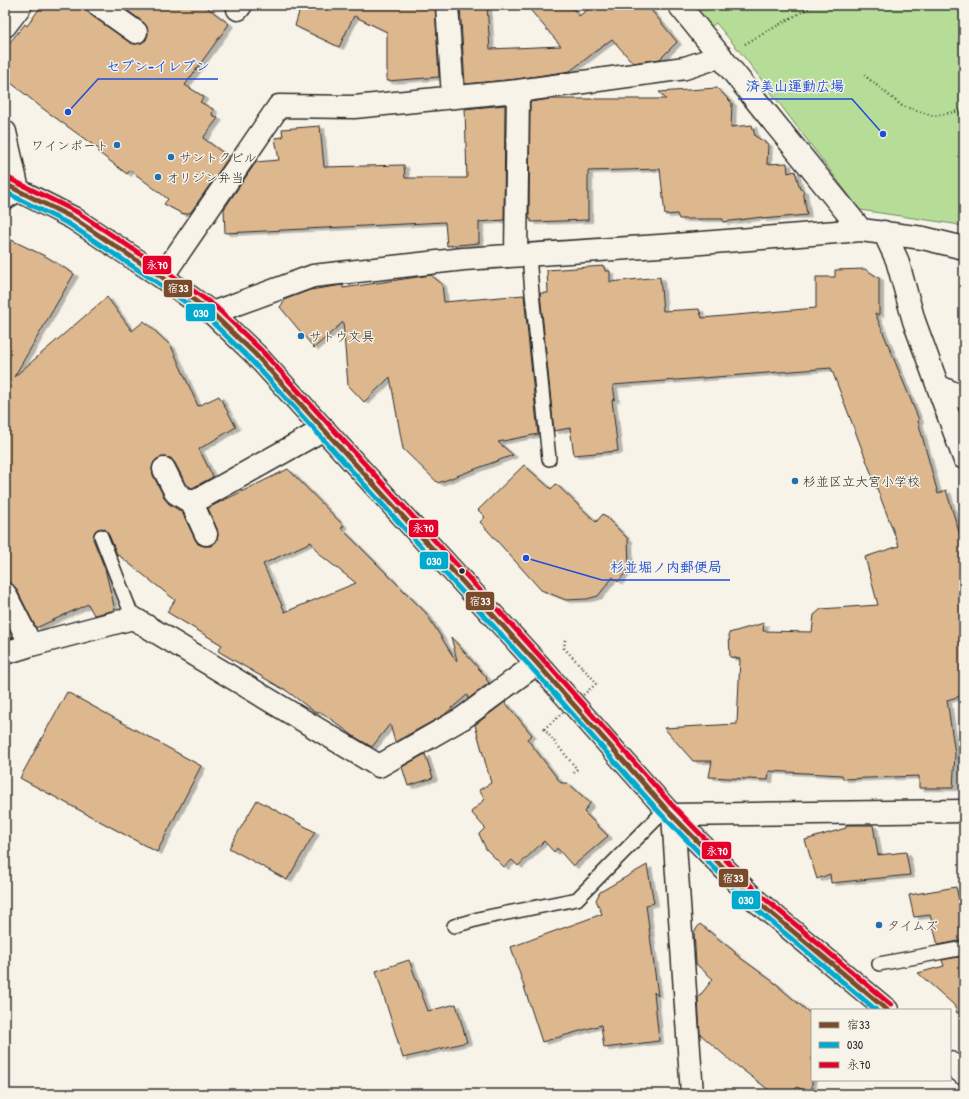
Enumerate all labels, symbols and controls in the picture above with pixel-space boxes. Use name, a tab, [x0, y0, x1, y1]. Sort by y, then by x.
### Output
callout: セブン-イレブン	[98, 53, 218, 79]
text: セブン-イレブン	[106, 56, 210, 75]
callout: 済美山運動広場	[738, 73, 852, 99]
text: 済美山運動広場	[746, 76, 844, 95]
place label: ワインポート	[31, 136, 109, 154]
marker: ワインポート	[112, 140, 122, 150]
place label: サントクビル	[179, 148, 257, 166]
marker: サントクビル	[166, 152, 176, 162]
place label: オリジン弁当	[166, 168, 244, 186]
marker: オリジン弁当	[153, 172, 163, 182]
line badge: 永70	[142, 255, 172, 275]
text: 永70	[146, 258, 168, 272]
line badge: 宿33	[163, 279, 193, 298]
text: 宿33	[168, 281, 188, 295]
line badge: 030	[185, 303, 216, 322]
text: 030	[194, 306, 208, 320]
place label: サトウ文具	[309, 327, 374, 345]
marker: サトウ文具	[296, 331, 306, 341]
place label: 杉並区立大宮小学校	[803, 472, 920, 490]
marker: 杉並区立大宮小学校	[790, 476, 800, 486]
line badge: 永70	[408, 519, 439, 538]
text: 永70	[412, 521, 434, 535]
line badge: 030	[419, 551, 449, 570]
text: 030	[427, 554, 441, 568]
callout: 杉並堀ノ内郵便局	[602, 554, 730, 580]
text: 杉並堀ノ内郵便局	[610, 557, 722, 576]
unlabelled marker	[457, 566, 467, 576]
line badge: 宿33	[465, 591, 495, 611]
text: 宿33	[470, 594, 490, 608]
line badge: 永70	[701, 841, 732, 860]
text: 永70	[706, 844, 728, 858]
line badge: 宿33	[718, 868, 749, 888]
text: 宿33	[723, 871, 743, 885]
line badge: 030	[731, 890, 761, 910]
text: 030	[739, 893, 753, 907]
place label: タイムズ	[887, 916, 938, 934]
marker: タイムズ	[874, 920, 884, 930]
legend	[811, 1009, 951, 1081]
text: 宿33	[847, 1016, 870, 1033]
text: 030	[847, 1036, 863, 1053]
text: 永70	[847, 1056, 870, 1073]

